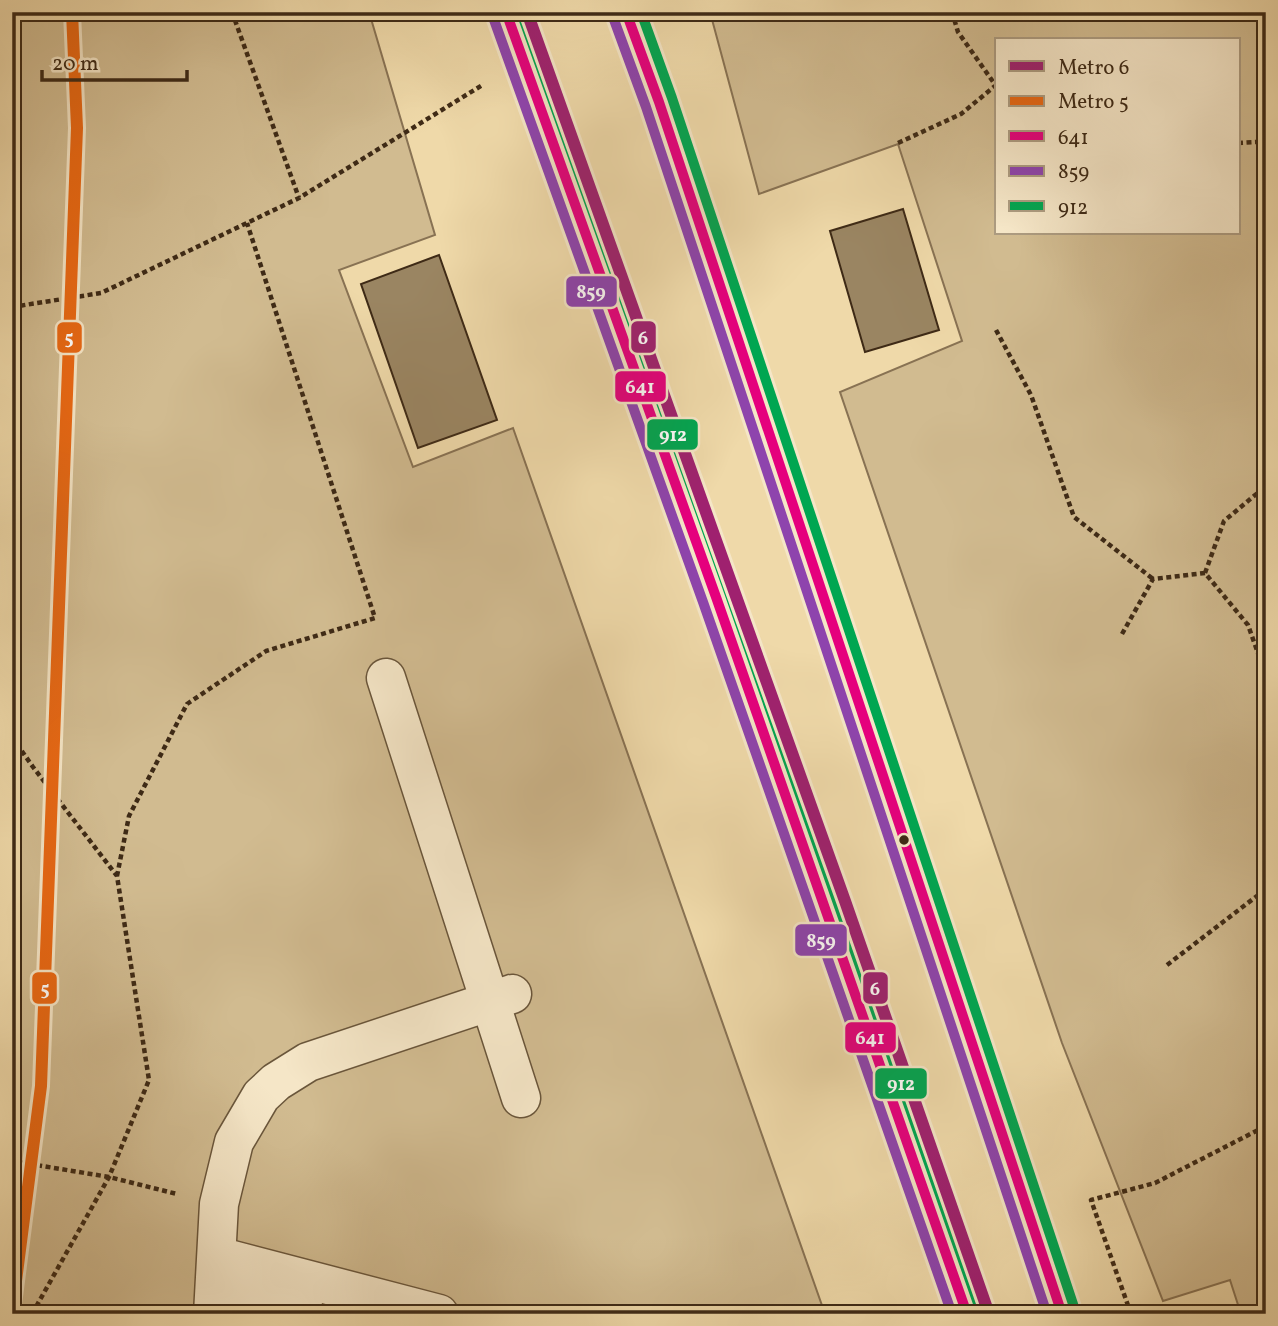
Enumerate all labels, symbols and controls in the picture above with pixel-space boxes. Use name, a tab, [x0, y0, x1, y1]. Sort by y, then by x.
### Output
scale bar	[42, 38, 187, 82]
legend	[995, 38, 1240, 234]
text: 20 m	[52, 50, 98, 79]
text: Metro 6	[1058, 54, 1129, 83]
text: Metro 5	[1058, 88, 1129, 117]
text: 641	[1058, 124, 1089, 153]
text: 859	[1058, 158, 1089, 187]
text: 912	[1058, 194, 1088, 223]
line badge: 859	[565, 275, 618, 308]
text: 859	[576, 280, 606, 306]
line badge: 6	[630, 320, 657, 354]
line badge: 5	[56, 321, 83, 354]
text: 5	[64, 326, 74, 352]
text: 6	[638, 326, 648, 352]
line badge: 641	[614, 370, 667, 403]
text: 641	[625, 375, 655, 401]
line badge: 912	[646, 418, 699, 451]
text: 912	[659, 423, 687, 449]
unlabelled marker	[897, 833, 911, 847]
line badge: 859	[794, 923, 848, 957]
text: 859	[806, 929, 836, 955]
line badge: 5	[31, 971, 58, 1005]
line badge: 6	[862, 971, 889, 1005]
text: 5	[40, 977, 50, 1003]
text: 6	[870, 977, 880, 1003]
line badge: 641	[844, 1021, 897, 1054]
text: 641	[855, 1026, 885, 1052]
line badge: 912	[874, 1067, 928, 1100]
text: 912	[887, 1072, 915, 1098]

